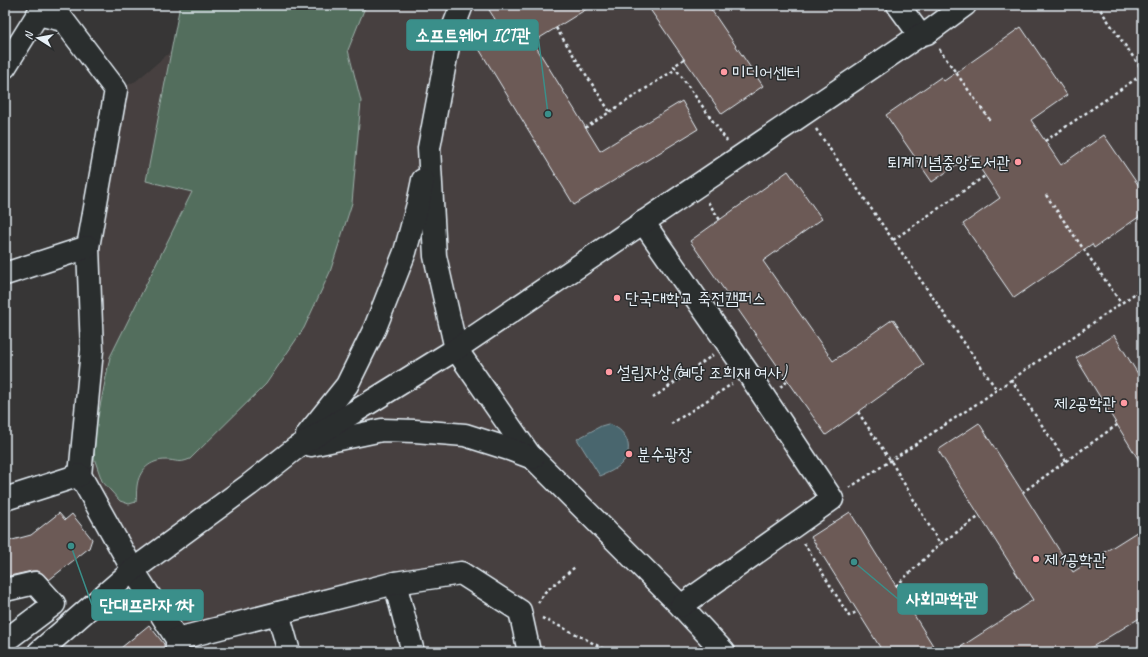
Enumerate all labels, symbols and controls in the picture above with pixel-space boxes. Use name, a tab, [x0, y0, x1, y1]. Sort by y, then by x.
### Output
north arrow	[18, 18, 58, 58]
callout: 소프트웨어 ICT관	[407, 20, 538, 50]
text: 소프트웨어 ICT관	[415, 24, 531, 46]
text: N	[21, 29, 36, 41]
place label: 미디어센터	[732, 62, 800, 83]
marker: 미디어센터	[719, 67, 729, 77]
place label: 퇴계기념중앙도서관	[887, 152, 1010, 173]
marker: 퇴계기념중앙도서관	[1013, 157, 1023, 167]
place label: 단국대학교 죽전캠퍼스	[625, 288, 766, 309]
marker: 단국대학교 죽전캠퍼스	[612, 293, 622, 303]
place label: 설립자상(혜당 조희재 여사)	[617, 362, 788, 383]
marker: 설립자상(혜당 조희재 여사)	[604, 367, 614, 377]
place label: 제2공학관	[1054, 393, 1116, 414]
marker: 제2공학관	[1119, 398, 1129, 408]
place label: 분수광장	[637, 444, 692, 465]
marker: 분수광장	[624, 449, 634, 459]
place label: 제1공학관	[1044, 549, 1107, 570]
marker: 제1공학관	[1031, 554, 1041, 564]
callout: 사회과학관	[898, 584, 987, 614]
text: 사회과학관	[906, 588, 979, 610]
callout: 단대프라자1차	[92, 590, 203, 620]
text: 단대프라자1차	[99, 594, 195, 616]

